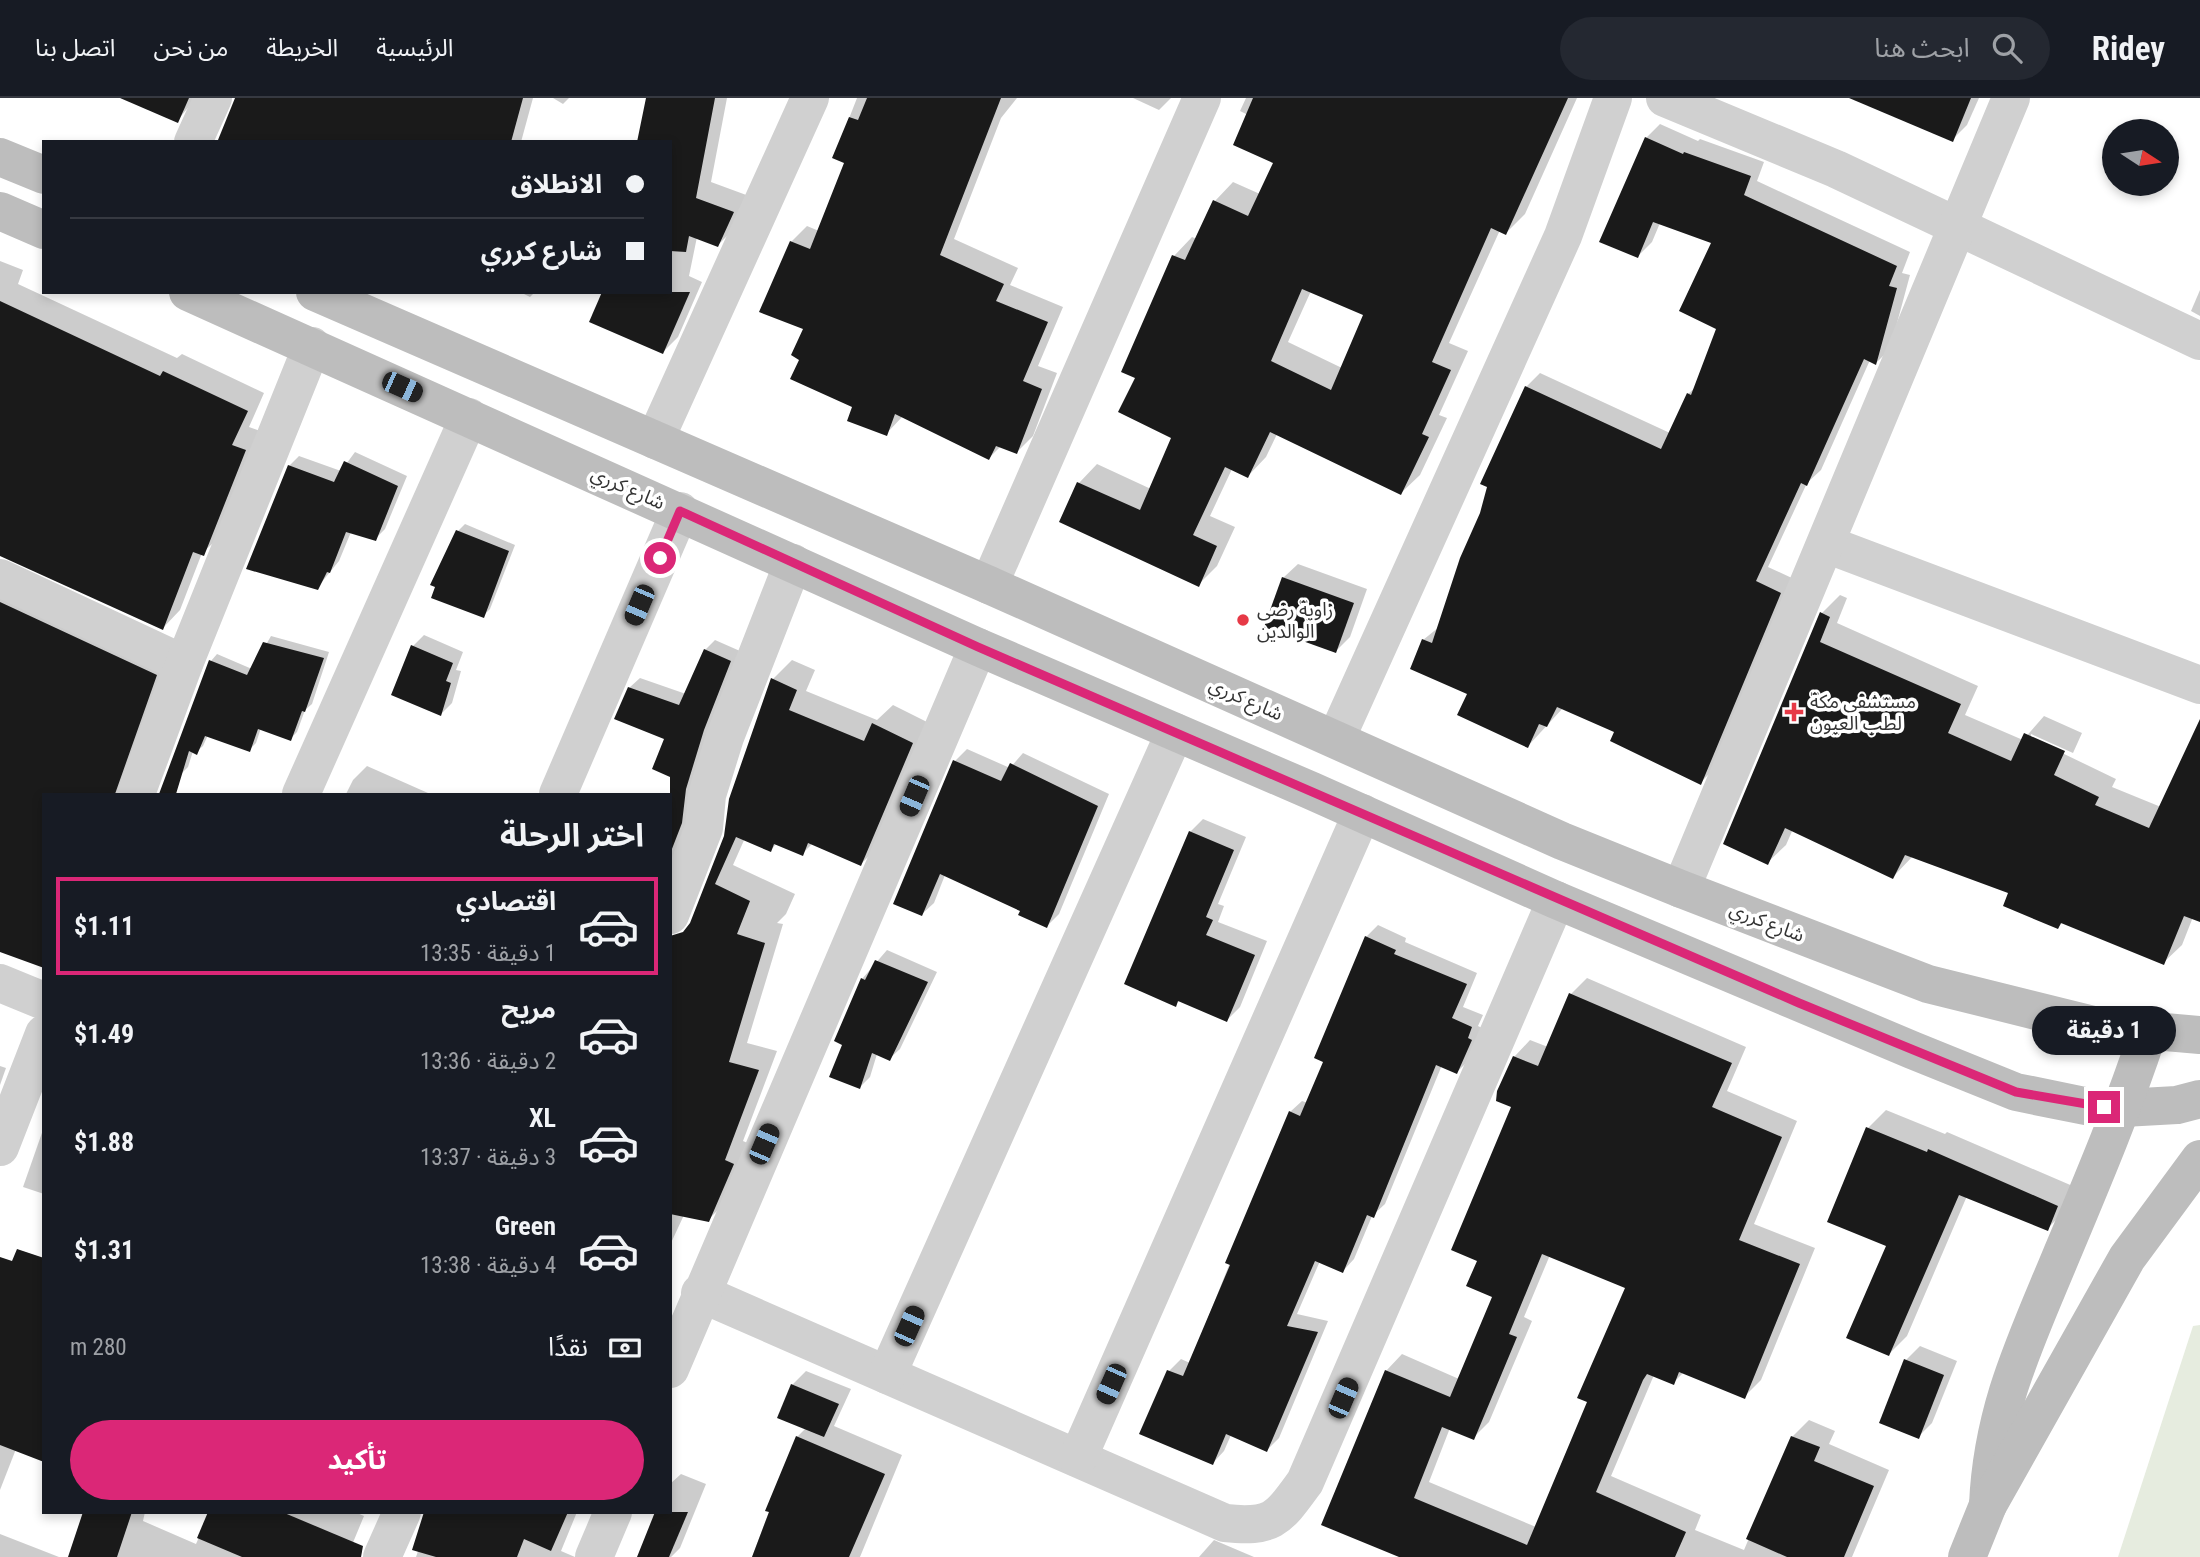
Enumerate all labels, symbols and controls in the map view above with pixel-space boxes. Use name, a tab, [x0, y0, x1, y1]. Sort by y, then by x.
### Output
search box	[1560, 17, 2050, 80]
icon: search	[1988, 29, 2026, 67]
text: Ridey	[2092, 29, 2165, 68]
text: ابحث هنا	[1874, 33, 1970, 63]
text: اتصل بنا	[35, 34, 115, 62]
text: من نحن	[153, 34, 228, 62]
text: الخريطة	[266, 34, 338, 62]
text: الرئيسية	[376, 34, 453, 62]
north arrow	[2102, 119, 2179, 196]
map controls	[2102, 119, 2179, 196]
text: الانطلاق	[511, 169, 602, 199]
text: شارع كرري	[481, 236, 602, 266]
car	[379, 369, 426, 405]
street label: شارع كرري	[586, 462, 668, 518]
route start	[644, 542, 676, 574]
car	[622, 582, 657, 628]
place label: زاوية رضى الوالدين	[1257, 598, 1333, 643]
marker: زاوية رضى الوالدين	[1235, 612, 1251, 628]
street label: شارع كرري	[1204, 673, 1286, 729]
place label: مستشفى مكة لطب العيون	[1810, 690, 1916, 735]
marker: مستشفى مكة لطب العيون	[1784, 702, 1804, 722]
car	[897, 773, 932, 819]
text: اختر الرحلة	[500, 816, 644, 854]
text: اقتصادي	[456, 886, 556, 916]
icon: car	[577, 895, 640, 958]
street label: شارع كرري	[1725, 897, 1808, 950]
text: $1.11	[74, 911, 134, 941]
text: 1 دقيقة · 13:35	[420, 940, 556, 967]
text: مريح	[501, 994, 556, 1024]
icon: car	[577, 1003, 640, 1066]
callout: 1 دقيقة	[2032, 1006, 2176, 1054]
text: 1 دقيقة	[2067, 1017, 2141, 1044]
text: $1.49	[74, 1019, 134, 1049]
text: 2 دقيقة · 13:36	[420, 1048, 556, 1075]
route end	[2088, 1091, 2120, 1123]
text: XL	[529, 1103, 556, 1133]
icon: car	[577, 1111, 640, 1174]
car	[747, 1121, 782, 1167]
text: $1.88	[74, 1127, 134, 1157]
text: 3 دقيقة · 13:37	[420, 1144, 556, 1171]
text: Green	[495, 1211, 556, 1241]
icon: car	[577, 1219, 640, 1282]
text: $1.31	[74, 1235, 134, 1265]
text: 4 دقيقة · 13:38	[420, 1252, 556, 1279]
car	[891, 1303, 928, 1349]
icon: cash	[606, 1329, 644, 1367]
text: نقدًا	[548, 1332, 588, 1362]
text: 280 m	[70, 1334, 127, 1361]
car	[1093, 1361, 1130, 1407]
car	[1326, 1375, 1361, 1421]
button: تأكيد	[70, 1420, 644, 1500]

